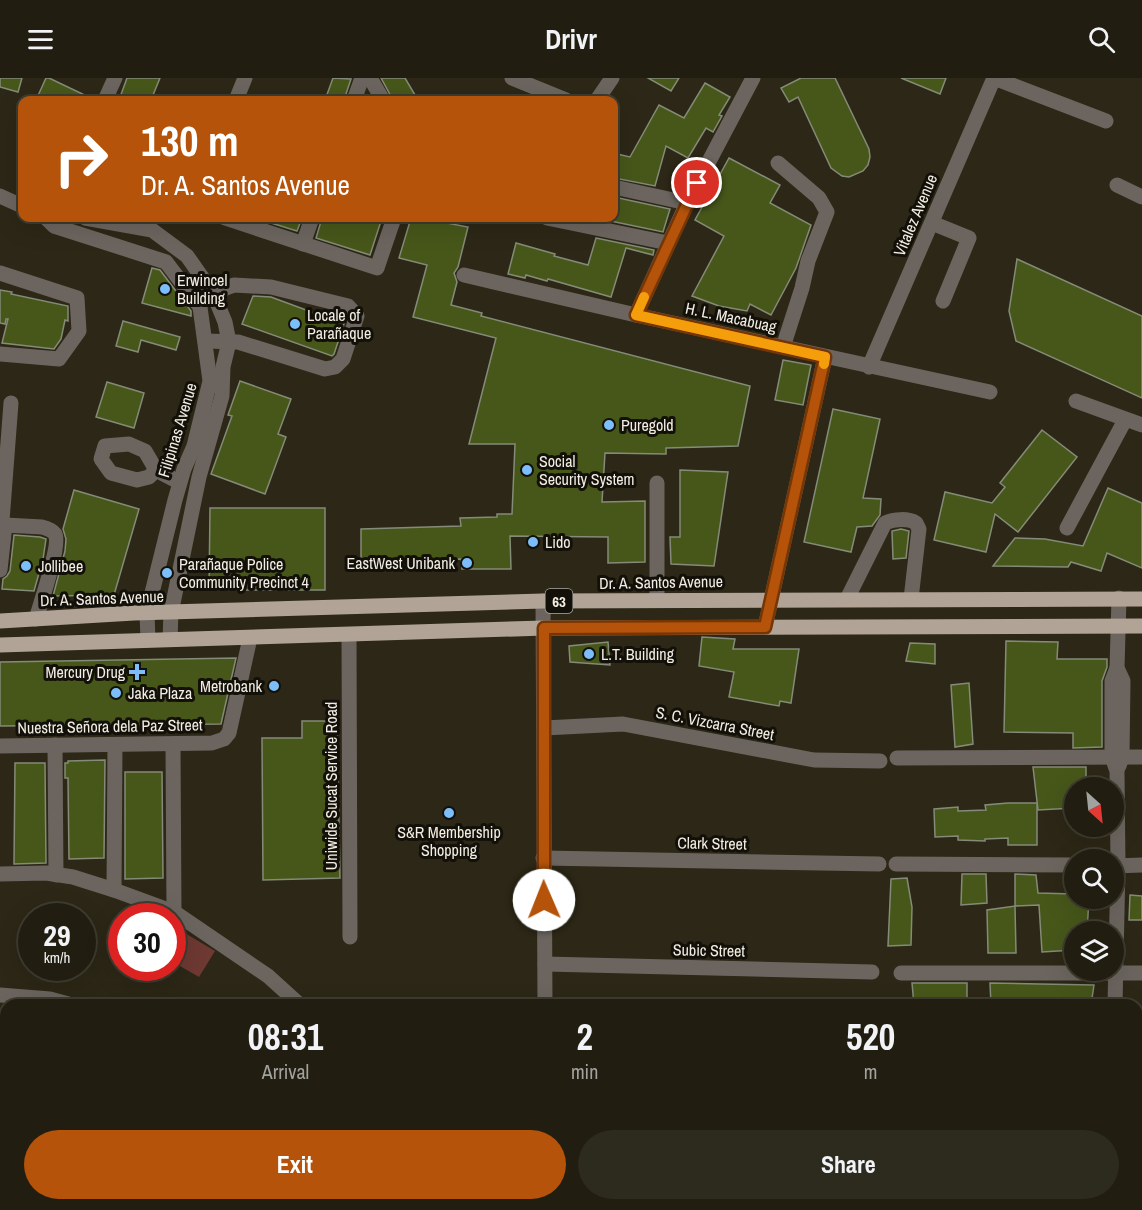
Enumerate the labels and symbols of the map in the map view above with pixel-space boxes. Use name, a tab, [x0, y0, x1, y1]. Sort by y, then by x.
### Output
pin	[671, 157, 722, 208]
street label: Vitalez Avenue	[888, 171, 942, 259]
place label: Erwincel Building	[177, 269, 227, 309]
marker: Erwincel Building	[158, 282, 172, 296]
street label: H. L. Macabuag	[683, 297, 779, 338]
place label: Locale of Parañaque	[307, 304, 371, 344]
marker: Locale of Parañaque	[288, 317, 302, 331]
street label: Filipinas Avenue	[152, 380, 202, 480]
place label: Puregold	[621, 414, 674, 436]
marker: Puregold	[602, 418, 616, 432]
place label: Social Security System	[539, 450, 635, 490]
marker: Social Security System	[520, 463, 534, 477]
place label: Lido	[545, 531, 571, 553]
marker: Lido	[526, 535, 540, 549]
place label: EastWest Unibank	[347, 552, 455, 574]
place label: Parañaque Police Community Precinct 4	[179, 553, 309, 593]
place label: Jollibee	[38, 555, 83, 577]
marker: EastWest Unibank	[460, 556, 474, 570]
marker: Jollibee	[19, 559, 33, 573]
marker: Parañaque Police Community Precinct 4	[160, 566, 174, 580]
street label: Dr. A. Santos Avenue	[599, 570, 723, 594]
street label: Dr. A. Santos Avenue	[40, 585, 164, 611]
road number: 63	[546, 589, 572, 613]
place label: L.T. Building	[601, 643, 675, 665]
marker: L.T. Building	[582, 647, 596, 661]
place label: Mercury Drug	[46, 661, 126, 683]
marker: Mercury Drug	[130, 665, 144, 679]
place label: Metrobank	[200, 675, 262, 697]
marker: Metrobank	[267, 679, 281, 693]
place label: Jaka Plaza	[128, 682, 193, 704]
marker: Jaka Plaza	[109, 686, 123, 700]
street label: S. C. Vizcarra Street	[654, 701, 776, 745]
street label: Uniwide Sucat Service Road	[320, 702, 342, 870]
street label: Nuestra Señora dela Paz Street	[17, 713, 203, 739]
north arrow	[1064, 777, 1124, 837]
marker: S&R Membership Shopping	[442, 806, 456, 820]
place label: S&R Membership Shopping	[397, 821, 501, 861]
street label: Clark Street	[677, 831, 747, 855]
position arrow	[512, 868, 576, 932]
speed limit sign: 30	[108, 903, 186, 981]
street label: Subic Street	[673, 938, 746, 962]

